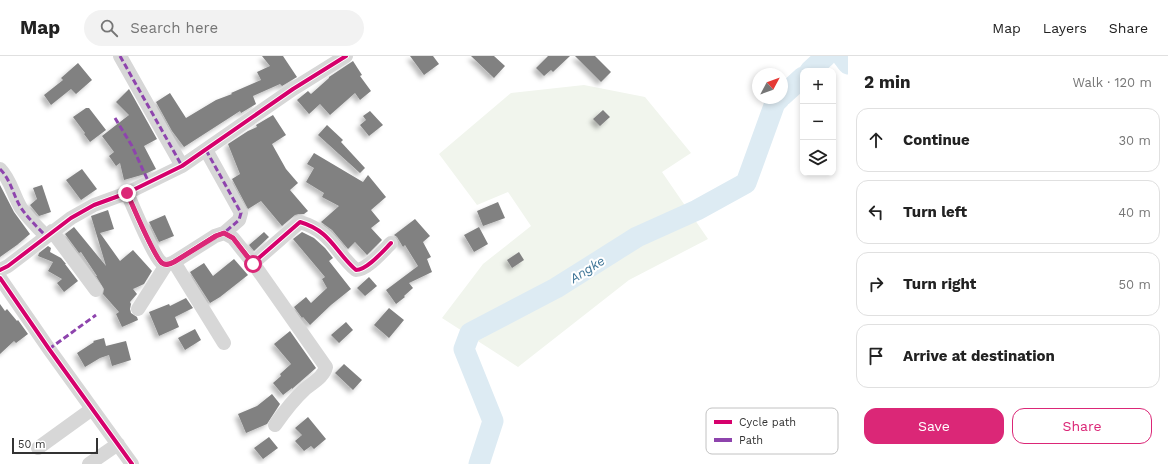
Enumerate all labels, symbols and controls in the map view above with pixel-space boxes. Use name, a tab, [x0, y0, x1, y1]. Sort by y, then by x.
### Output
search box	[84, 10, 364, 46]
text: Map	[20, 16, 60, 39]
icon: search	[98, 17, 120, 39]
text: Search here	[130, 19, 218, 37]
text: Map	[992, 20, 1021, 36]
text: Layers	[1043, 20, 1087, 36]
text: Share	[1109, 20, 1148, 36]
north arrow	[752, 68, 788, 104]
map controls	[800, 68, 836, 176]
button: +	[800, 68, 836, 104]
text: 2 min	[864, 72, 910, 92]
text: Walk · 120 m	[1073, 75, 1152, 90]
button: −	[800, 104, 836, 140]
icon: ahead	[865, 129, 887, 151]
text: Continue	[903, 131, 970, 149]
text: 30 m	[1119, 133, 1151, 148]
button: layers	[800, 140, 836, 176]
route end	[118, 184, 136, 202]
icon: left	[865, 201, 887, 223]
text: Turn left	[903, 203, 967, 221]
text: 40 m	[1118, 205, 1151, 220]
water label: Angke	[566, 253, 608, 286]
route start	[244, 255, 262, 273]
icon: right	[865, 273, 887, 295]
text: Turn right	[903, 275, 976, 293]
text: 50 m	[1119, 277, 1151, 292]
icon: arrive	[865, 345, 887, 367]
text: Arrive at destination	[903, 347, 1055, 365]
legend	[706, 408, 838, 454]
button: Save	[864, 408, 1004, 444]
button: Share	[1012, 408, 1152, 444]
text: Cycle path	[739, 416, 796, 429]
text: Path	[739, 434, 763, 447]
scale bar	[12, 436, 98, 455]
text: 50 m	[18, 438, 45, 451]

